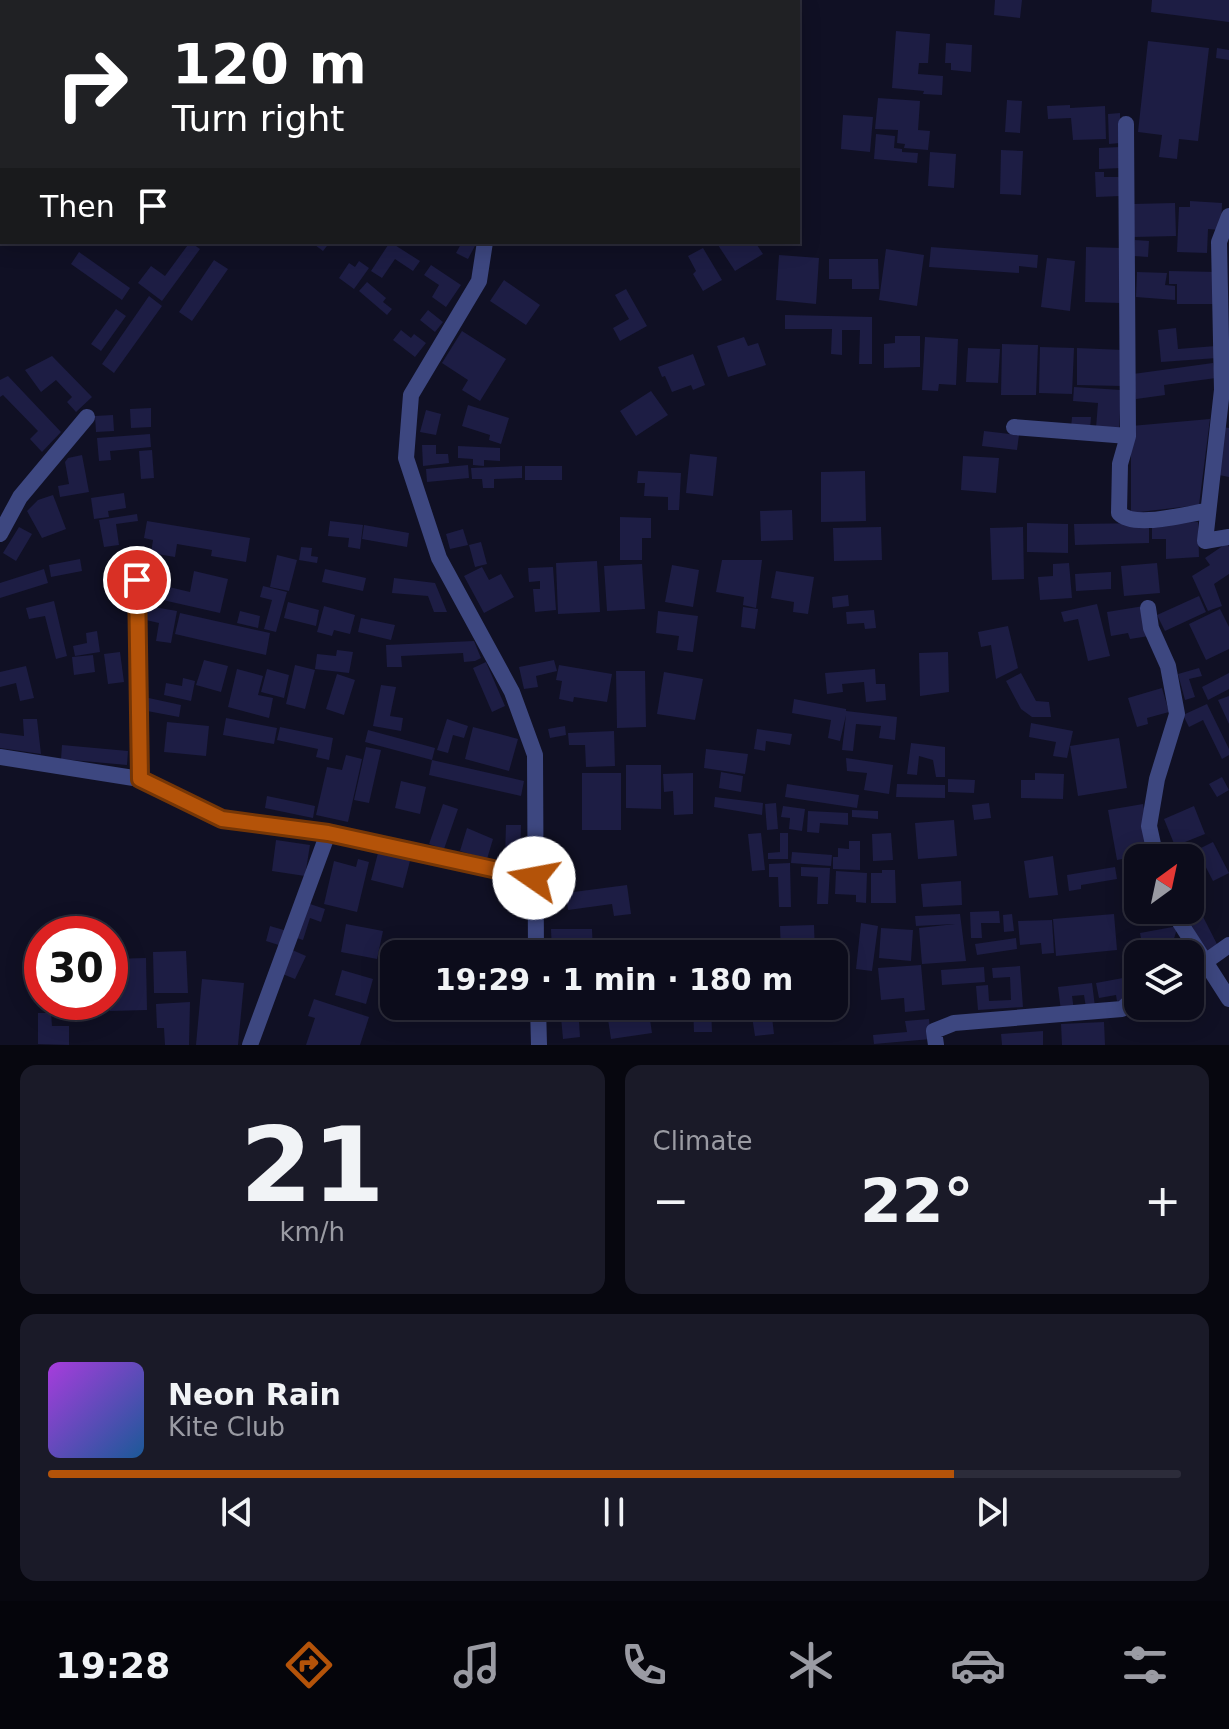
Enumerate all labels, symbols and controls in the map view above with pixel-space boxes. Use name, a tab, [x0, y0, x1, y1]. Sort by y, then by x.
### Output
text: 120 m	[172, 31, 367, 96]
icon: right	[40, 32, 144, 136]
text: Turn right	[172, 98, 344, 139]
icon: arrive	[131, 184, 175, 228]
text: Then	[40, 189, 115, 224]
pin	[103, 546, 171, 614]
icon: arrive	[115, 558, 159, 602]
position arrow	[492, 836, 576, 920]
north arrow	[1124, 844, 1204, 924]
map controls	[1124, 844, 1204, 1020]
speed limit sign: 30	[24, 916, 128, 1020]
button: layers	[1124, 940, 1204, 1020]
text: 19:29 · 1 min · 180 m	[435, 962, 793, 997]
text: 21	[240, 1104, 385, 1226]
text: Climate	[653, 1126, 753, 1156]
text: 22°	[860, 1166, 974, 1236]
text: −	[653, 1175, 689, 1226]
text: +	[1144, 1175, 1181, 1226]
text: km/h	[279, 1217, 345, 1247]
text: Neon Rain	[168, 1377, 341, 1412]
text: Kite Club	[168, 1412, 285, 1442]
icon: previous	[215, 1490, 259, 1534]
icon: pause	[592, 1490, 636, 1534]
icon: next	[970, 1490, 1014, 1534]
icon: directions	[281, 1637, 337, 1693]
icon: music	[449, 1637, 505, 1693]
icon: phone	[616, 1637, 672, 1693]
icon: climate	[783, 1637, 839, 1693]
icon: car	[950, 1637, 1006, 1693]
icon: filters	[1117, 1637, 1173, 1693]
text: 19:28	[56, 1645, 170, 1686]

